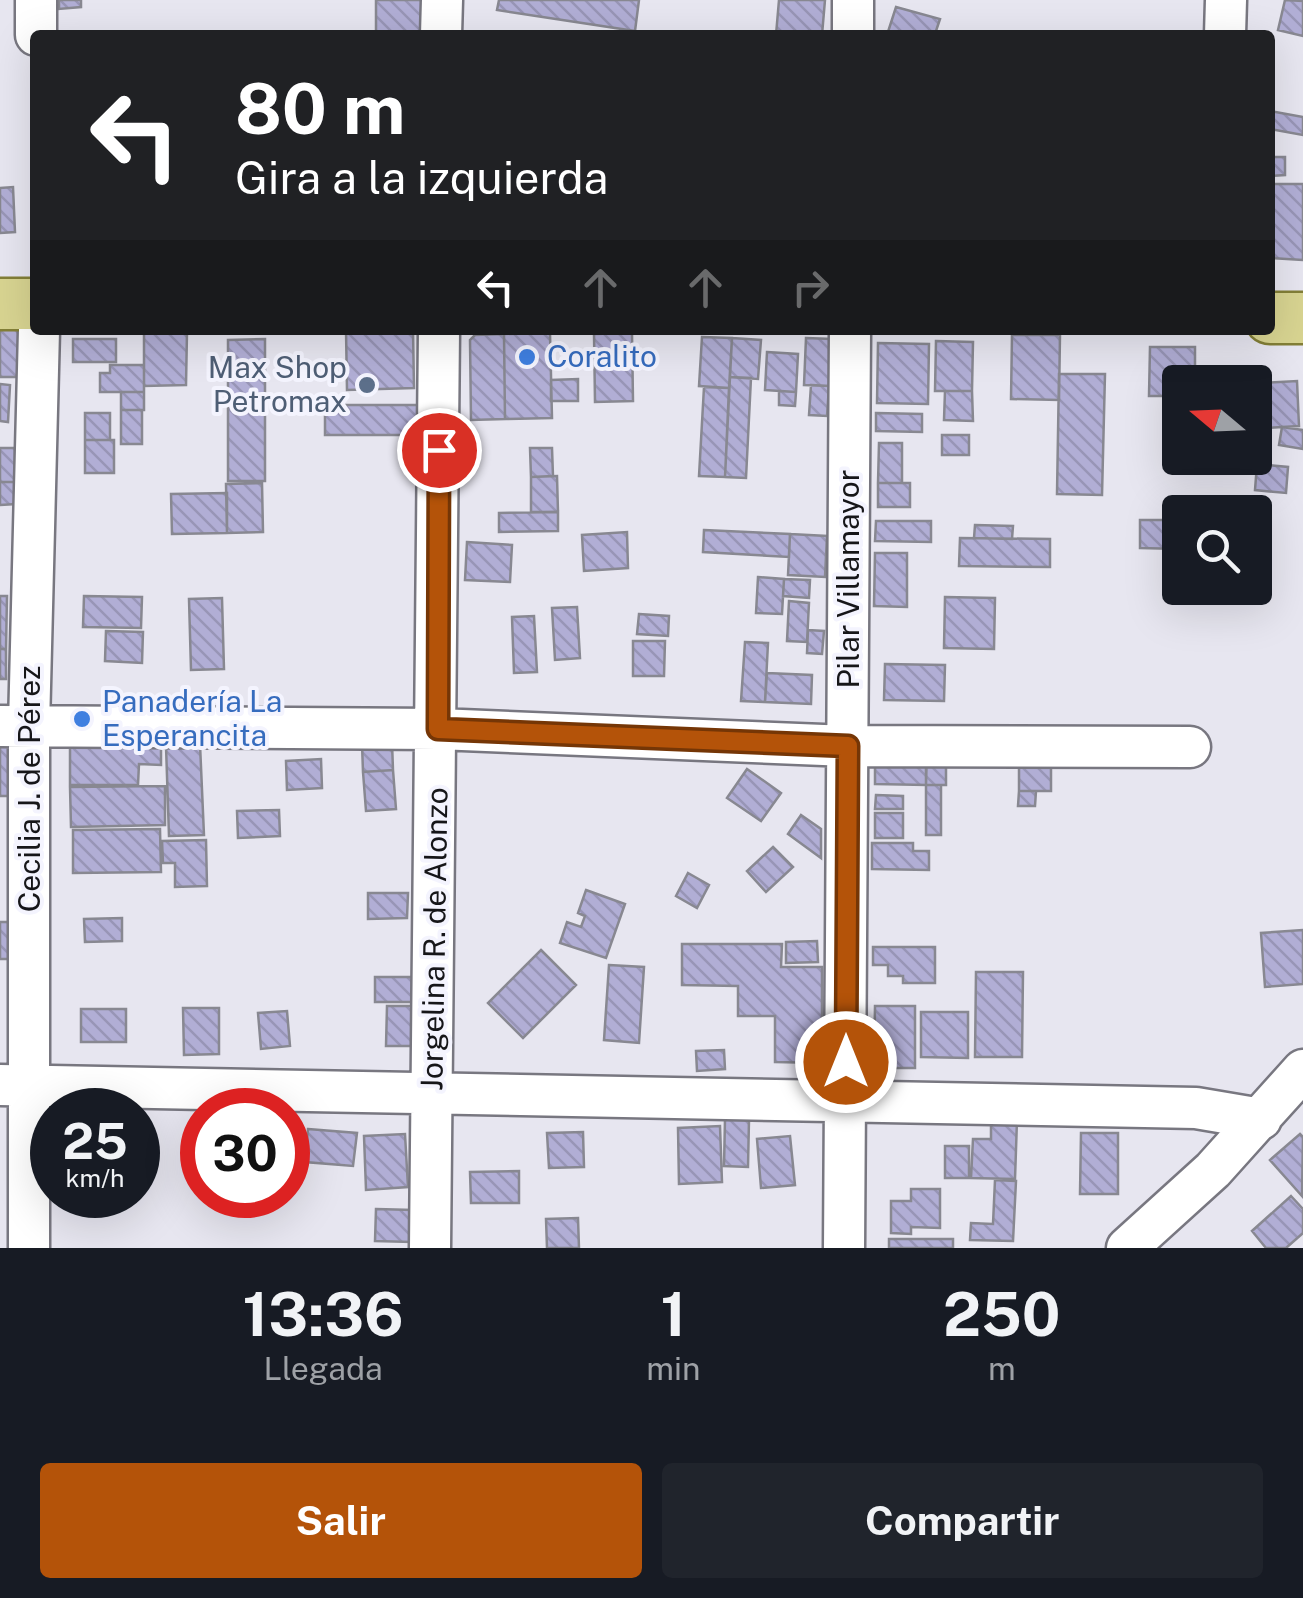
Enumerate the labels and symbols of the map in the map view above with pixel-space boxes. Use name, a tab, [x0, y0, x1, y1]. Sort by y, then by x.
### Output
place label: Coralito	[547, 338, 657, 374]
marker: Coralito	[516, 346, 538, 368]
place label: Max Shop Petromax	[208, 349, 347, 419]
north arrow	[1162, 365, 1272, 475]
marker: Max Shop Petromax	[356, 374, 378, 396]
pin	[397, 408, 482, 493]
street label: Pilar Villamayor	[830, 470, 866, 688]
street label: Cecilia J. de Pérez	[11, 666, 47, 912]
place label: Panadería La Esperancita	[102, 683, 282, 753]
marker: Panadería La Esperancita	[71, 708, 93, 730]
street label: Jorgelina R. de Alonzo	[413, 787, 455, 1091]
position arrow	[794, 1010, 898, 1114]
speed limit sign: 30	[180, 1088, 310, 1218]

